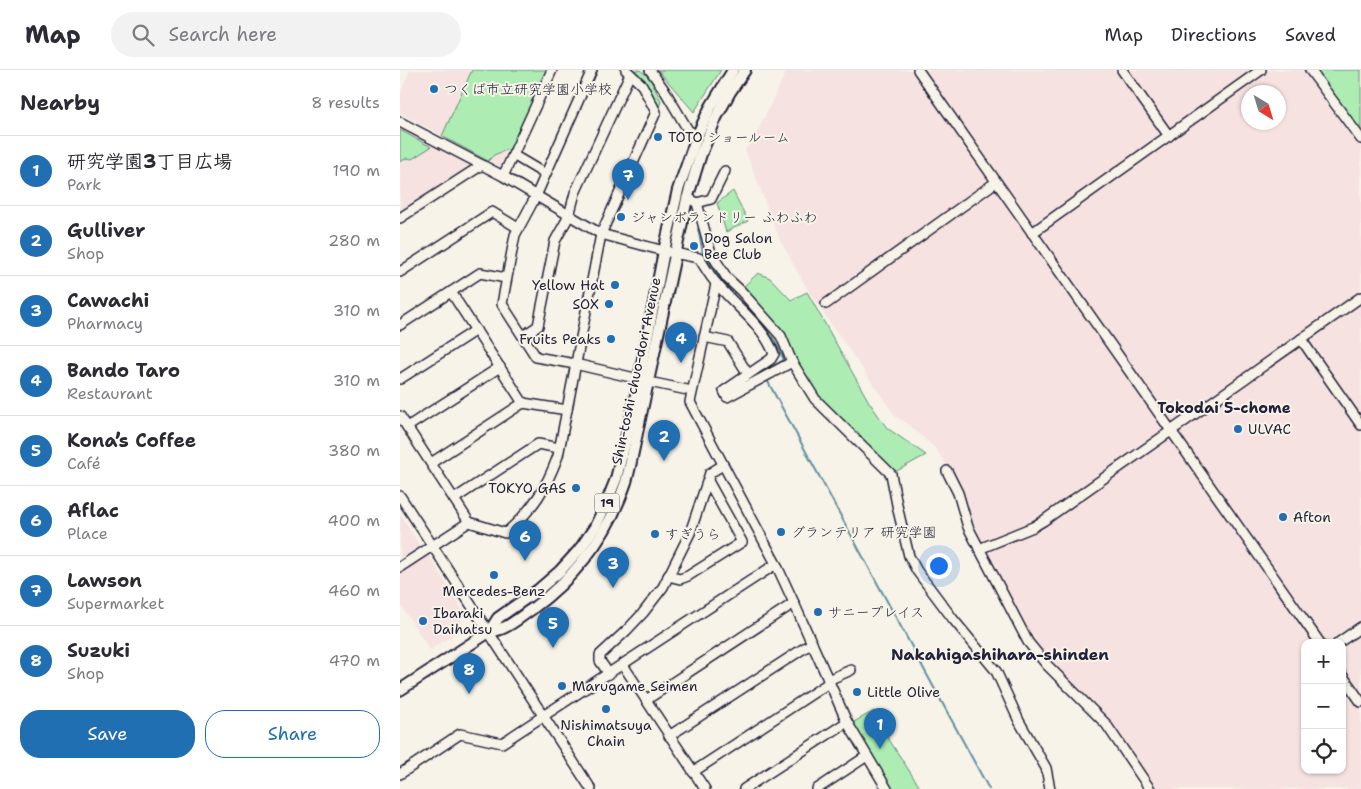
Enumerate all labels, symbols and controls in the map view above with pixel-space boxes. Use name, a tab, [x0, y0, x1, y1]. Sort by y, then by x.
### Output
search box	[111, 12, 461, 57]
text: Map	[25, 19, 81, 51]
icon: search	[129, 21, 157, 49]
text: Search here	[169, 22, 277, 47]
text: Map	[1105, 23, 1143, 47]
text: Directions	[1171, 23, 1257, 47]
text: Saved	[1285, 23, 1336, 47]
place label: つくば市立研究学園小学校	[444, 80, 612, 98]
marker: つくば市立研究学園小学校	[428, 83, 440, 95]
north arrow	[1241, 85, 1286, 130]
text: Nearby	[20, 89, 100, 117]
text: 8 results	[311, 92, 380, 113]
place label: TOTO ショールーム	[668, 128, 790, 146]
marker: TOTO ショールーム	[652, 131, 664, 143]
text: 研究学園3丁目広場	[67, 149, 232, 174]
pin: 7	[612, 159, 644, 200]
text: 1	[32, 160, 40, 181]
text: 190 m	[333, 160, 380, 181]
text: Park	[67, 174, 101, 195]
place label: ジャンボランドリー ふわふわ	[631, 208, 818, 226]
marker: ジャンボランドリー ふわふわ	[615, 211, 627, 223]
text: Gulliver	[67, 218, 145, 243]
place label: Dog Salon Bee Club	[704, 229, 773, 263]
text: 2	[30, 230, 42, 251]
text: 280 m	[328, 230, 380, 251]
marker: Dog Salon Bee Club	[688, 240, 700, 252]
text: Shop	[67, 243, 104, 264]
place label: Yellow Hat	[532, 276, 605, 294]
street label: Shin-toshi chuo-dori Avenue	[607, 276, 665, 466]
marker: Yellow Hat	[609, 279, 621, 291]
text: Cawachi	[67, 288, 149, 313]
place label: SOX	[572, 295, 599, 313]
marker: SOX	[603, 298, 615, 310]
text: 3	[30, 300, 42, 321]
text: 310 m	[333, 300, 380, 321]
text: Pharmacy	[67, 313, 143, 334]
pin: 4	[665, 322, 697, 363]
place label: Fruits Peaks	[519, 330, 601, 348]
marker: Fruits Peaks	[605, 333, 617, 345]
text: Bando Taro	[67, 358, 180, 383]
text: 4	[30, 370, 42, 391]
text: 310 m	[333, 370, 380, 391]
text: Restaurant	[67, 383, 153, 404]
district label: Tokodai 5-chome	[1157, 398, 1291, 418]
pin: 2	[648, 420, 680, 461]
place label: ULVAC	[1248, 420, 1291, 438]
marker: ULVAC	[1232, 423, 1244, 435]
text: Kona’s Coffee	[67, 428, 196, 453]
text: 5	[31, 440, 41, 461]
text: 380 m	[328, 440, 380, 461]
text: Café	[67, 453, 101, 474]
place label: TOKYO GAS	[488, 479, 566, 497]
marker: TOKYO GAS	[570, 482, 582, 494]
road number: 19	[594, 493, 620, 512]
text: Aflac	[67, 498, 119, 523]
place label: Afton	[1293, 508, 1331, 526]
text: 6	[30, 510, 42, 531]
text: 400 m	[327, 510, 380, 531]
marker: Afton	[1277, 511, 1289, 523]
pin: 6	[509, 520, 541, 561]
text: Place	[67, 523, 108, 544]
place label: グランテリア 研究学園	[791, 523, 937, 541]
place label: すぎうら	[665, 525, 721, 543]
marker: グランテリア 研究学園	[775, 526, 787, 538]
marker: すぎうら	[649, 528, 661, 540]
pin: 3	[597, 547, 629, 588]
your location	[926, 553, 952, 579]
text: Lawson	[67, 568, 142, 593]
marker: Mercedes-Benz	[488, 569, 500, 581]
text: 7	[30, 580, 42, 601]
text: 460 m	[328, 580, 380, 601]
place label: Mercedes-Benz	[442, 582, 546, 600]
text: Supermarket	[67, 593, 164, 614]
place label: サニープレイス	[828, 603, 924, 621]
place label: Ibaraki Daihatsu	[433, 604, 492, 638]
marker: サニープレイス	[812, 606, 824, 618]
pin: 5	[537, 607, 569, 648]
marker: Ibaraki Daihatsu	[417, 615, 429, 627]
text: Suzuki	[67, 638, 130, 663]
map controls	[1301, 639, 1346, 774]
button: +	[1301, 639, 1346, 684]
district label: Nakahigashihara-shinden	[891, 644, 1109, 665]
text: 8	[30, 650, 42, 671]
text: 470 m	[329, 650, 380, 671]
pin: 8	[453, 653, 485, 694]
text: Shop	[67, 663, 104, 684]
place label: Marugame Seimen	[572, 677, 698, 695]
marker: Marugame Seimen	[556, 680, 568, 692]
place label: Little Olive	[867, 683, 940, 701]
button: −	[1301, 684, 1346, 729]
marker: Little Olive	[851, 686, 863, 698]
marker: Nishimatsuya Chain	[600, 703, 612, 715]
pin: 1	[864, 708, 896, 749]
button: Save	[20, 710, 195, 758]
button: Share	[205, 710, 380, 758]
place label: Nishimatsuya Chain	[560, 716, 652, 750]
button: locate	[1301, 729, 1346, 774]

